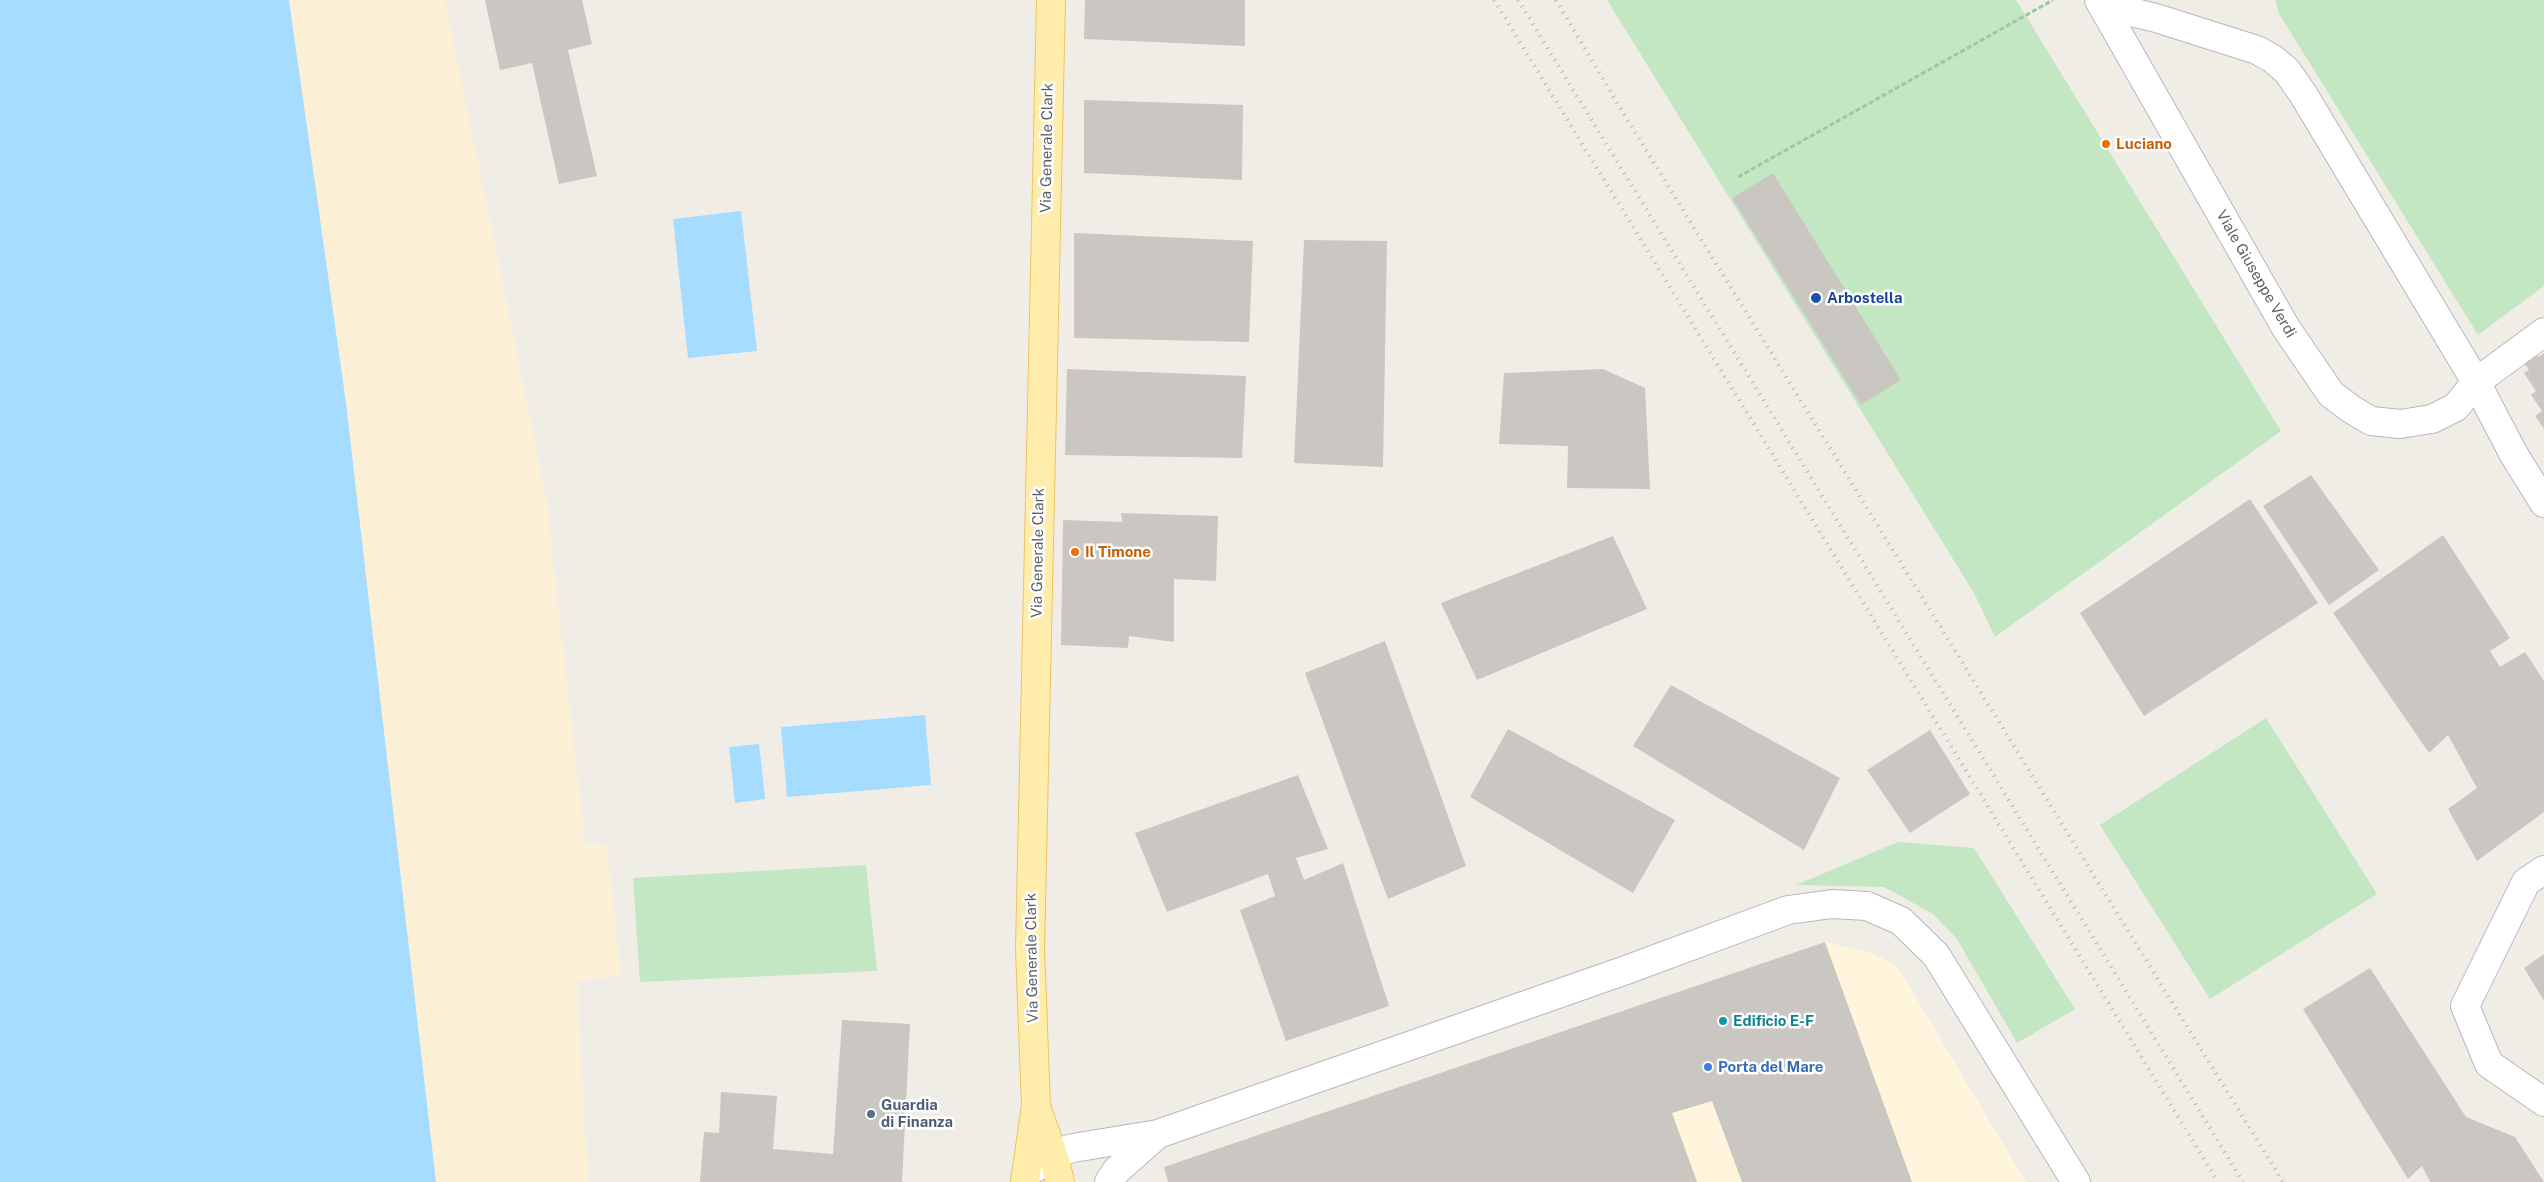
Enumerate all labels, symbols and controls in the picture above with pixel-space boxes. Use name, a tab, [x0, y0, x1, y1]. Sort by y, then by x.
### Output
street label: Via Generale Clark	[1037, 83, 1057, 213]
place label: Luciano	[2116, 135, 2172, 153]
marker: Luciano	[2100, 138, 2112, 150]
street label: Viale Giuseppe Verdi	[2212, 207, 2300, 341]
place label: Arbostella	[1827, 289, 1902, 307]
marker: Arbostella	[1809, 291, 1823, 305]
street label: Via Generale Clark	[1028, 488, 1048, 618]
place label: Il Timone	[1085, 543, 1151, 561]
marker: Il Timone	[1069, 546, 1081, 558]
street label: Via Generale Clark	[1022, 893, 1042, 1023]
place label: Edificio E-F	[1733, 1012, 1814, 1030]
marker: Edificio E-F	[1717, 1015, 1729, 1027]
place label: Porta del Mare	[1718, 1058, 1824, 1076]
marker: Porta del Mare	[1702, 1061, 1714, 1073]
place label: Guardia di Finanza	[881, 1096, 953, 1131]
marker: Guardia di Finanza	[865, 1108, 877, 1120]

